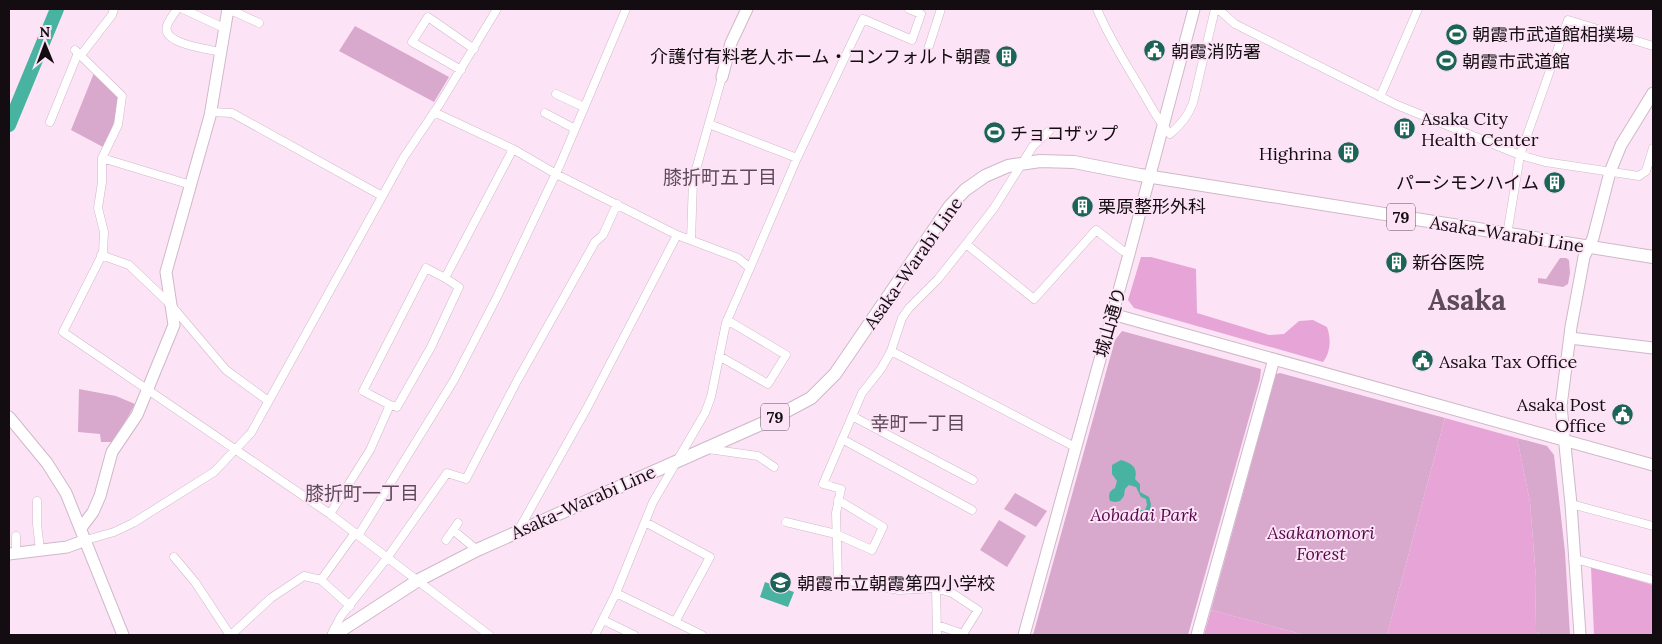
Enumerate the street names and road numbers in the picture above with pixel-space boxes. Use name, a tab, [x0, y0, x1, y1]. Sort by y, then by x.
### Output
street label: Asaka-Warabi Line	[858, 192, 967, 334]
road number: 79	[1387, 203, 1415, 230]
street label: Asaka-Warabi Line	[1427, 210, 1586, 258]
street label: 城山通り	[1089, 284, 1131, 360]
road number: 79	[761, 404, 789, 431]
street label: Asaka-Warabi Line	[506, 460, 659, 545]

